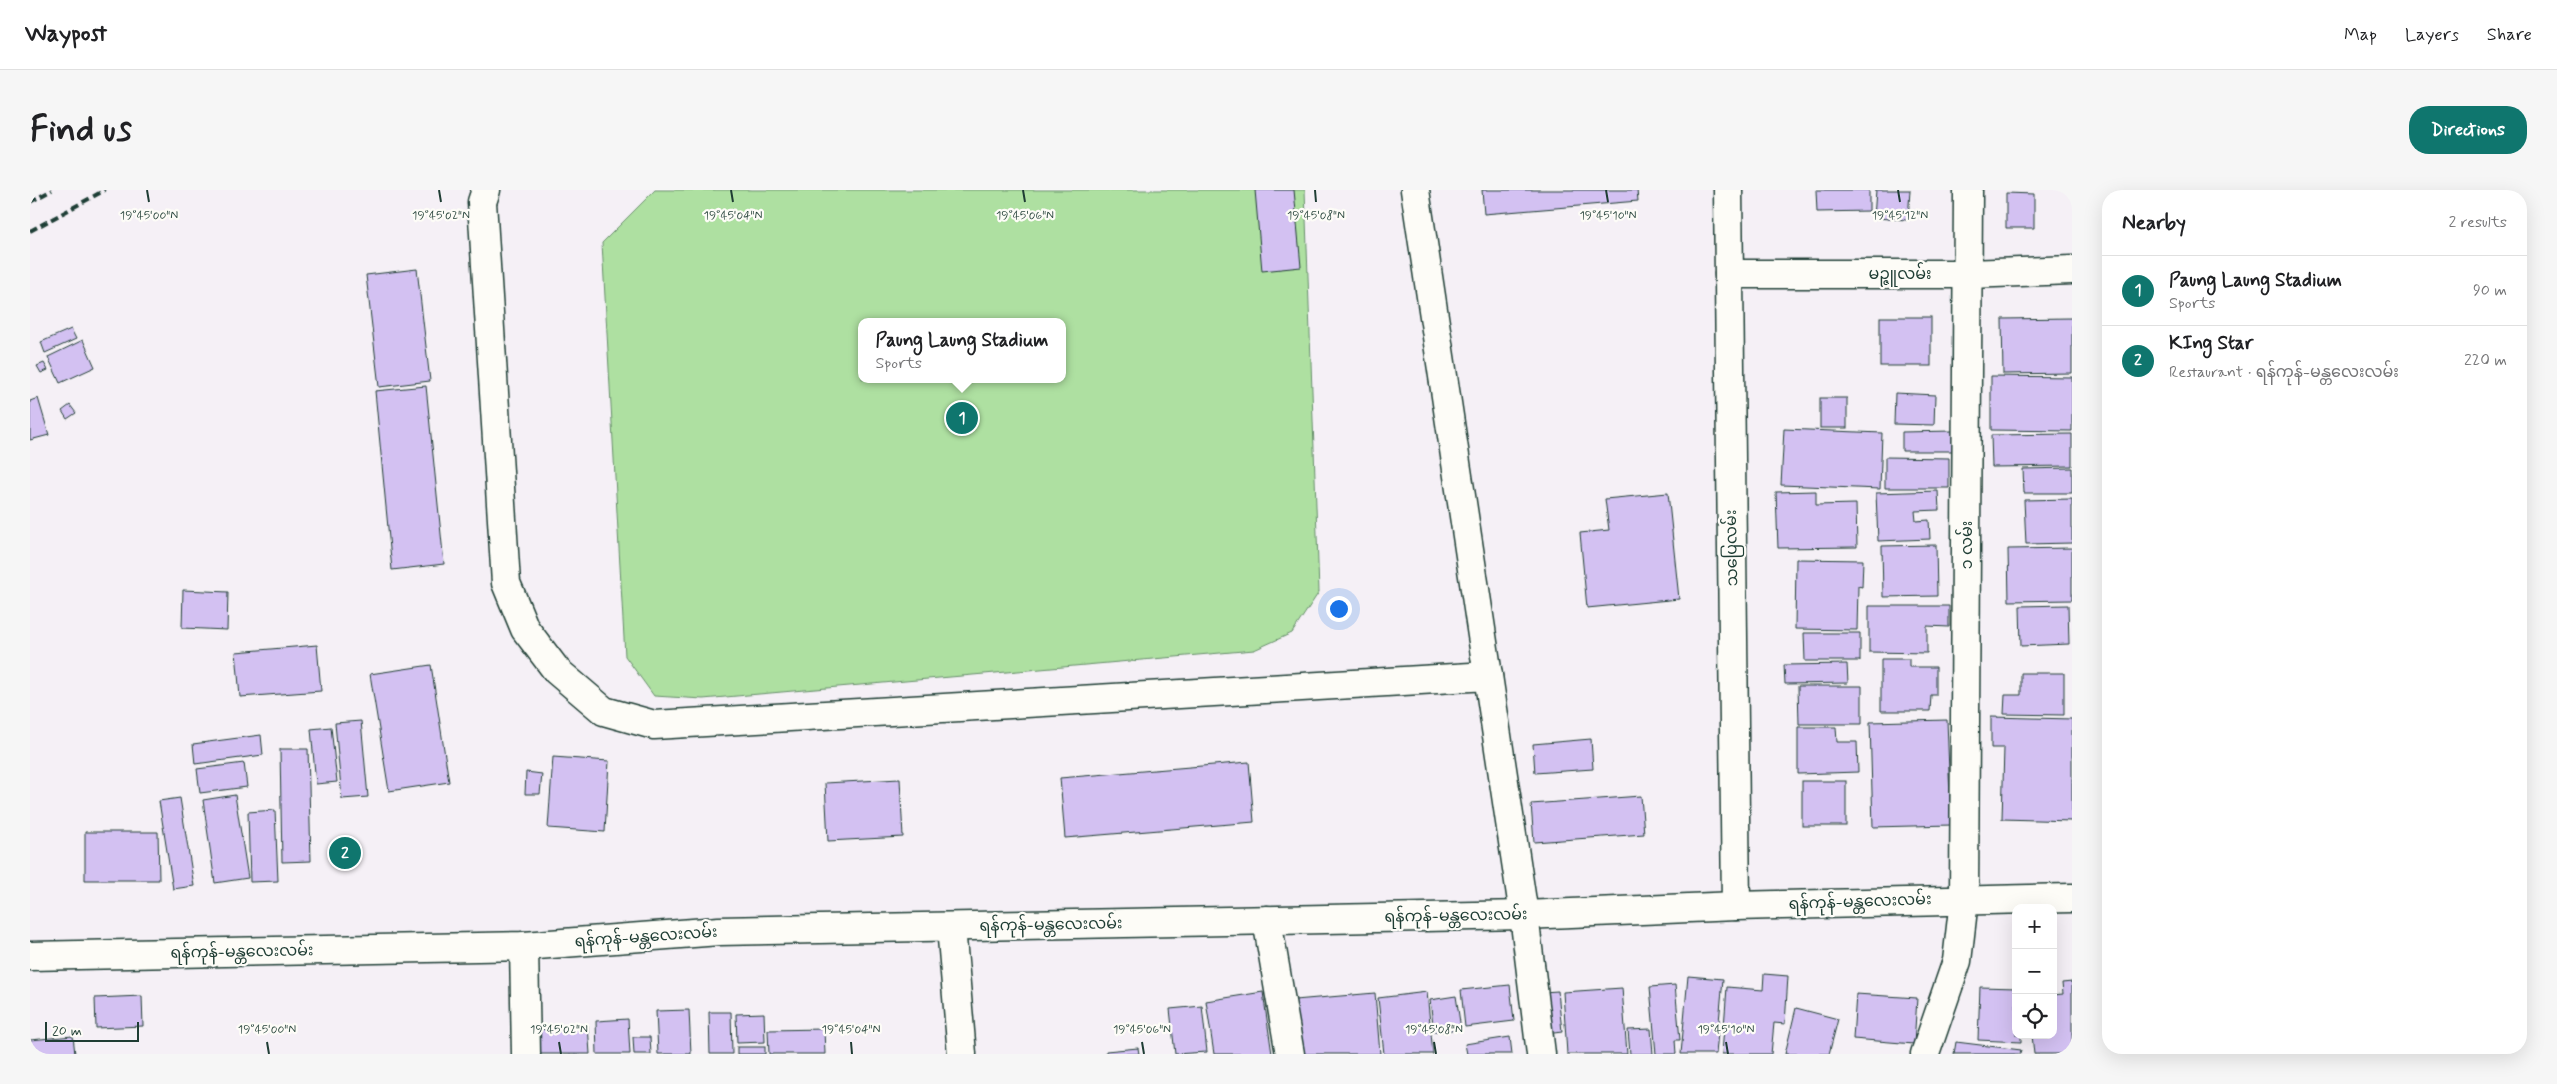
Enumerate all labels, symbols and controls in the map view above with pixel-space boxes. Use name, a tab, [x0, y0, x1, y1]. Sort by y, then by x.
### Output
text: Waypost	[25, 19, 107, 50]
text: Map	[2344, 23, 2377, 47]
text: Layers	[2405, 23, 2459, 47]
text: Share	[2487, 23, 2532, 47]
button: Directions	[2409, 106, 2527, 154]
text: Find us	[30, 107, 132, 153]
text: 19°45'00"N	[120, 208, 178, 224]
text: 19°45'02"N	[412, 208, 470, 224]
text: 19°45'04"N	[704, 208, 762, 224]
text: 19°45'06"N	[996, 208, 1054, 224]
text: 19°45'08"N	[1287, 208, 1345, 224]
text: 19°45'10"N	[1579, 208, 1637, 224]
text: 19°45'12"N	[1872, 208, 1928, 224]
text: Nearby	[2122, 209, 2186, 237]
text: 2 results	[2449, 212, 2507, 233]
street label: မဉ္ဇူလမ်း	[1868, 262, 1932, 287]
text: Paung Laung Stadium	[2169, 268, 2342, 293]
text: 1	[2134, 280, 2142, 301]
text: 90 m	[2473, 280, 2507, 301]
text: Sports	[2169, 293, 2215, 314]
popup	[858, 318, 1066, 383]
text: Paung Laung Stadium	[876, 328, 1049, 353]
text: KIng Star	[2169, 331, 2253, 356]
text: 2	[2134, 350, 2142, 371]
text: 220 m	[2464, 350, 2507, 371]
text: Sports	[876, 353, 922, 374]
text: Restaurant · ရန်ကုန်-မန္တလေးလမ်း	[2169, 362, 2399, 383]
pin: 1	[946, 399, 978, 437]
street label: သပြေလမ်း	[1719, 509, 1745, 587]
street label: ၁ လမ်း	[1955, 521, 1978, 569]
your location	[1326, 596, 1352, 622]
pin: 2	[329, 834, 361, 872]
street label: ရန်ကုန်-မန္တလေးလမ်း	[1788, 887, 1932, 918]
street label: ရန်ကုန်-မန္တလေးလမ်း	[1384, 902, 1528, 931]
map controls	[2012, 904, 2057, 1039]
button: +	[2012, 904, 2057, 949]
street label: ရန်ကုန်-မန္တလေးလမ်း	[979, 911, 1123, 940]
street label: ရန်ကုန်-မန္တလေးလမ်း	[574, 920, 718, 955]
street label: ရန်ကုန်-မန္တလေးလမ်း	[170, 938, 314, 967]
button: −	[2012, 949, 2057, 994]
button: locate	[2012, 994, 2057, 1039]
scale bar	[45, 1019, 139, 1042]
text: 20 m	[52, 1022, 82, 1040]
text: 19°45'00"N	[238, 1022, 296, 1038]
text: 19°45'02"N	[530, 1022, 588, 1038]
text: 19°45'04"N	[822, 1022, 880, 1038]
text: 19°45'06"N	[1113, 1022, 1171, 1038]
text: 19°45'08"N	[1405, 1022, 1463, 1038]
text: 19°45'10"N	[1697, 1022, 1755, 1038]

